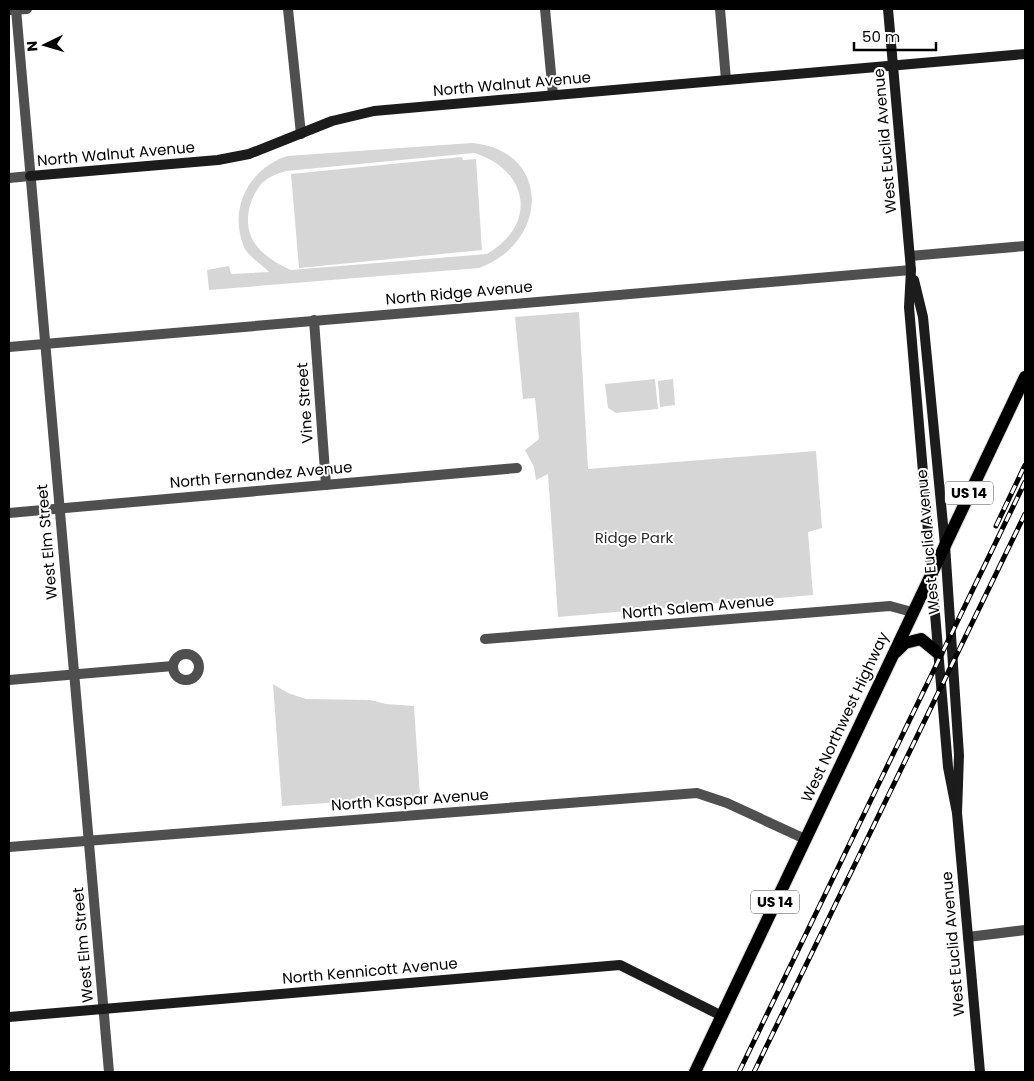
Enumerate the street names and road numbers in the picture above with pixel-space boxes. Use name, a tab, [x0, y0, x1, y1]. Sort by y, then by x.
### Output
street label: North Walnut Avenue	[432, 66, 592, 101]
street label: West Euclid Avenue	[868, 68, 901, 214]
street label: North Walnut Avenue	[36, 136, 196, 171]
street label: North Ridge Avenue	[385, 276, 533, 309]
street label: Vine Street	[291, 362, 318, 444]
street label: North Fernandez Avenue	[169, 456, 353, 493]
street label: West Euclid Avenue	[911, 469, 944, 615]
road number: US 14	[945, 482, 993, 504]
street label: West Elm Street	[31, 483, 62, 601]
street label: North Salem Avenue	[621, 589, 775, 624]
street label: West Northwest Highway	[796, 628, 894, 805]
street label: North Kaspar Avenue	[330, 784, 489, 815]
street label: West Euclid Avenue	[936, 871, 969, 1017]
street label: West Elm Street	[67, 886, 98, 1004]
road number: US 14	[751, 890, 799, 914]
street label: North Kennicott Avenue	[281, 952, 459, 989]

